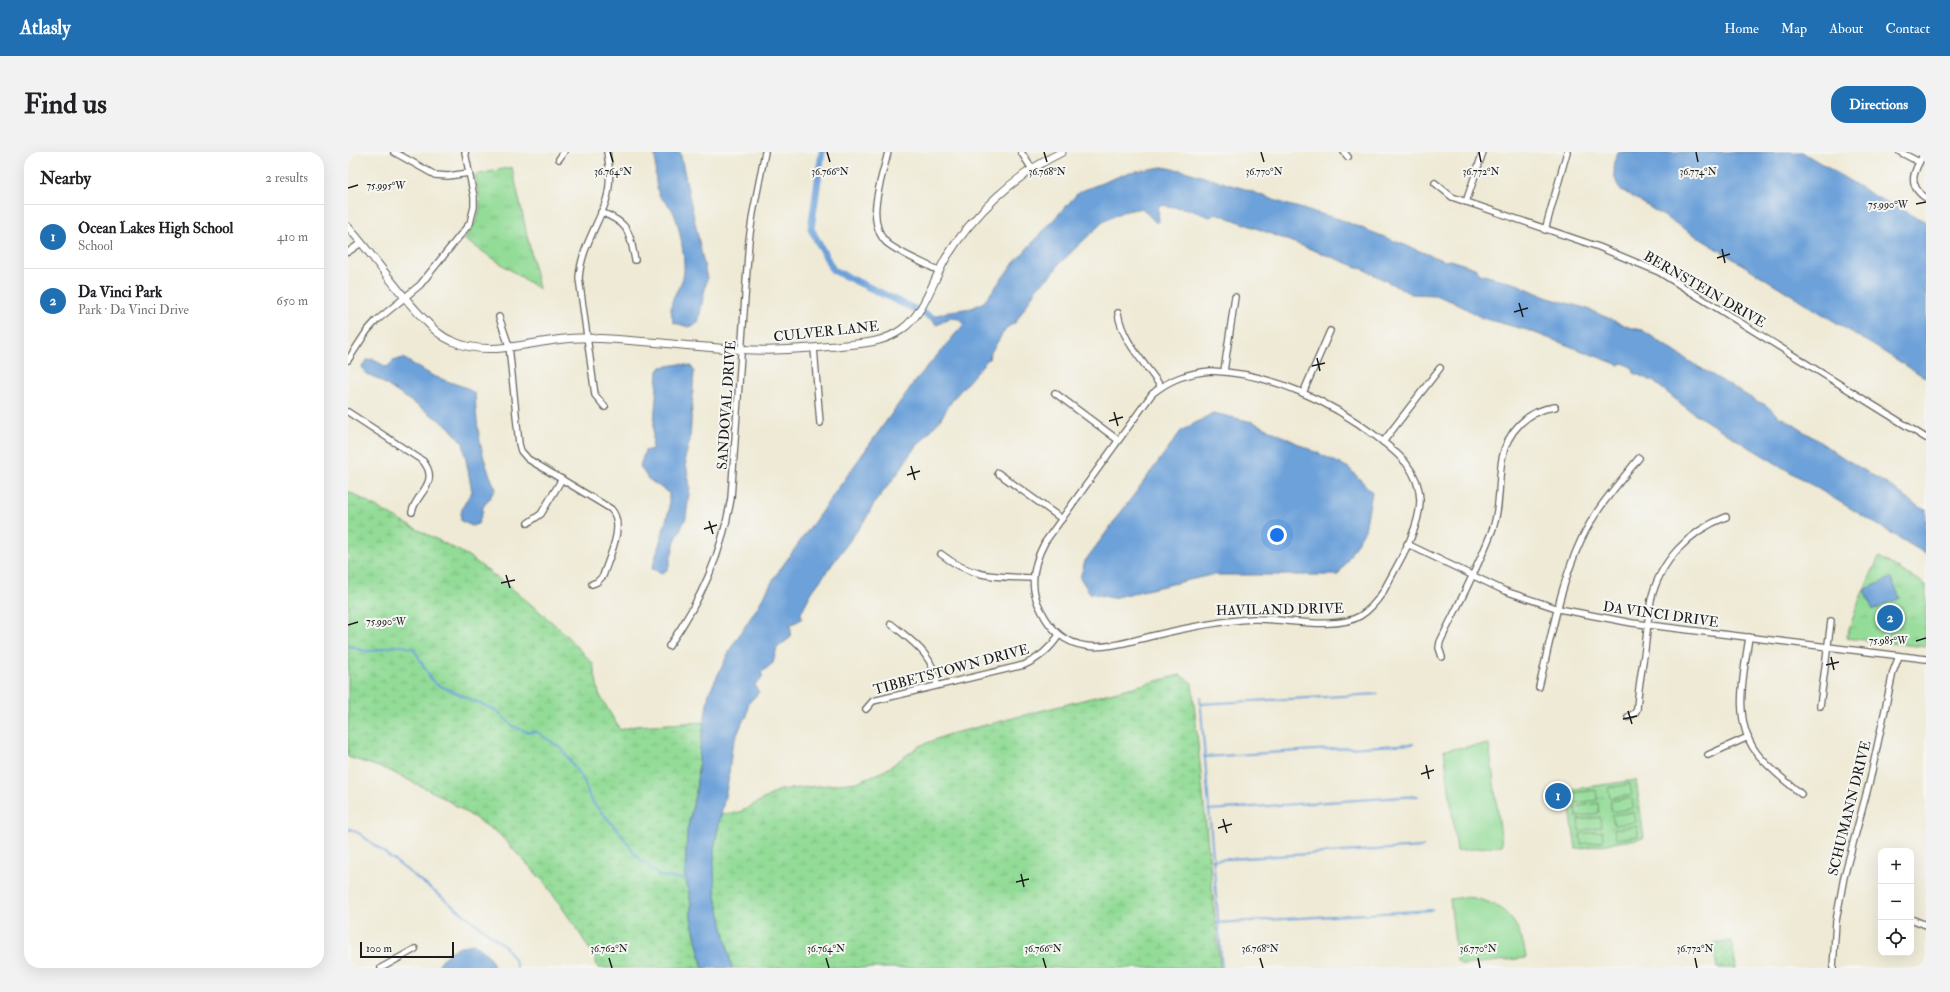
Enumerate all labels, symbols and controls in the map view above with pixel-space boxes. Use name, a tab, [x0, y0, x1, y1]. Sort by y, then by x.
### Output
text: Atlasly	[20, 16, 71, 40]
text: Home	[1724, 20, 1759, 37]
text: Map	[1781, 20, 1807, 37]
text: About	[1829, 20, 1863, 37]
text: Contact	[1885, 20, 1930, 37]
button: Directions	[1831, 86, 1926, 123]
text: Find us	[24, 87, 107, 122]
text: 36.764°N	[594, 166, 632, 178]
text: 36.766°N	[811, 166, 849, 178]
text: 36.768°N	[1028, 166, 1066, 178]
text: 36.770°N	[1245, 166, 1283, 178]
text: 36.772°N	[1462, 166, 1500, 178]
text: 36.774°N	[1679, 166, 1717, 178]
text: Nearby	[40, 168, 91, 189]
text: 2 results	[265, 170, 308, 186]
text: 75.995°W	[366, 180, 406, 192]
text: 75.990°W	[1868, 199, 1909, 211]
text: Ocean Lakes High School	[78, 219, 233, 238]
text: 1	[51, 229, 55, 245]
text: 410 m	[277, 229, 308, 245]
text: School	[78, 238, 113, 254]
street label: BERNSTEIN DRIVE	[1641, 248, 1769, 331]
text: Da Vinci Park	[78, 283, 162, 302]
text: 2	[50, 293, 56, 309]
text: 650 m	[276, 293, 308, 309]
text: Park · Da Vinci Drive	[78, 302, 189, 318]
street label: CULVER LANE	[773, 318, 880, 345]
street label: SANDOVAL DRIVE	[713, 340, 740, 470]
your location	[1267, 525, 1287, 545]
street label: DA VINCI DRIVE	[1602, 598, 1720, 631]
street label: HAVILAND DRIVE	[1216, 600, 1344, 619]
pin: 2	[1877, 603, 1903, 633]
text: 75.990°W	[366, 616, 407, 628]
text: 75.985°W	[1869, 635, 1908, 647]
street label: TIBBETSTOWN DRIVE	[871, 641, 1031, 698]
street label: SCHUMANN DRIVE	[1824, 739, 1874, 877]
pin: 1	[1545, 781, 1571, 811]
map controls	[1878, 848, 1914, 956]
button: +	[1878, 848, 1914, 884]
button: −	[1878, 884, 1914, 920]
button: locate	[1878, 920, 1914, 956]
scale bar	[360, 940, 454, 959]
text: 100 m	[366, 942, 392, 955]
text: 36.762°N	[590, 943, 628, 955]
text: 36.764°N	[807, 943, 845, 955]
text: 36.766°N	[1024, 943, 1062, 955]
text: 36.768°N	[1241, 943, 1279, 955]
text: 36.770°N	[1459, 943, 1497, 955]
text: 36.772°N	[1676, 943, 1714, 955]

